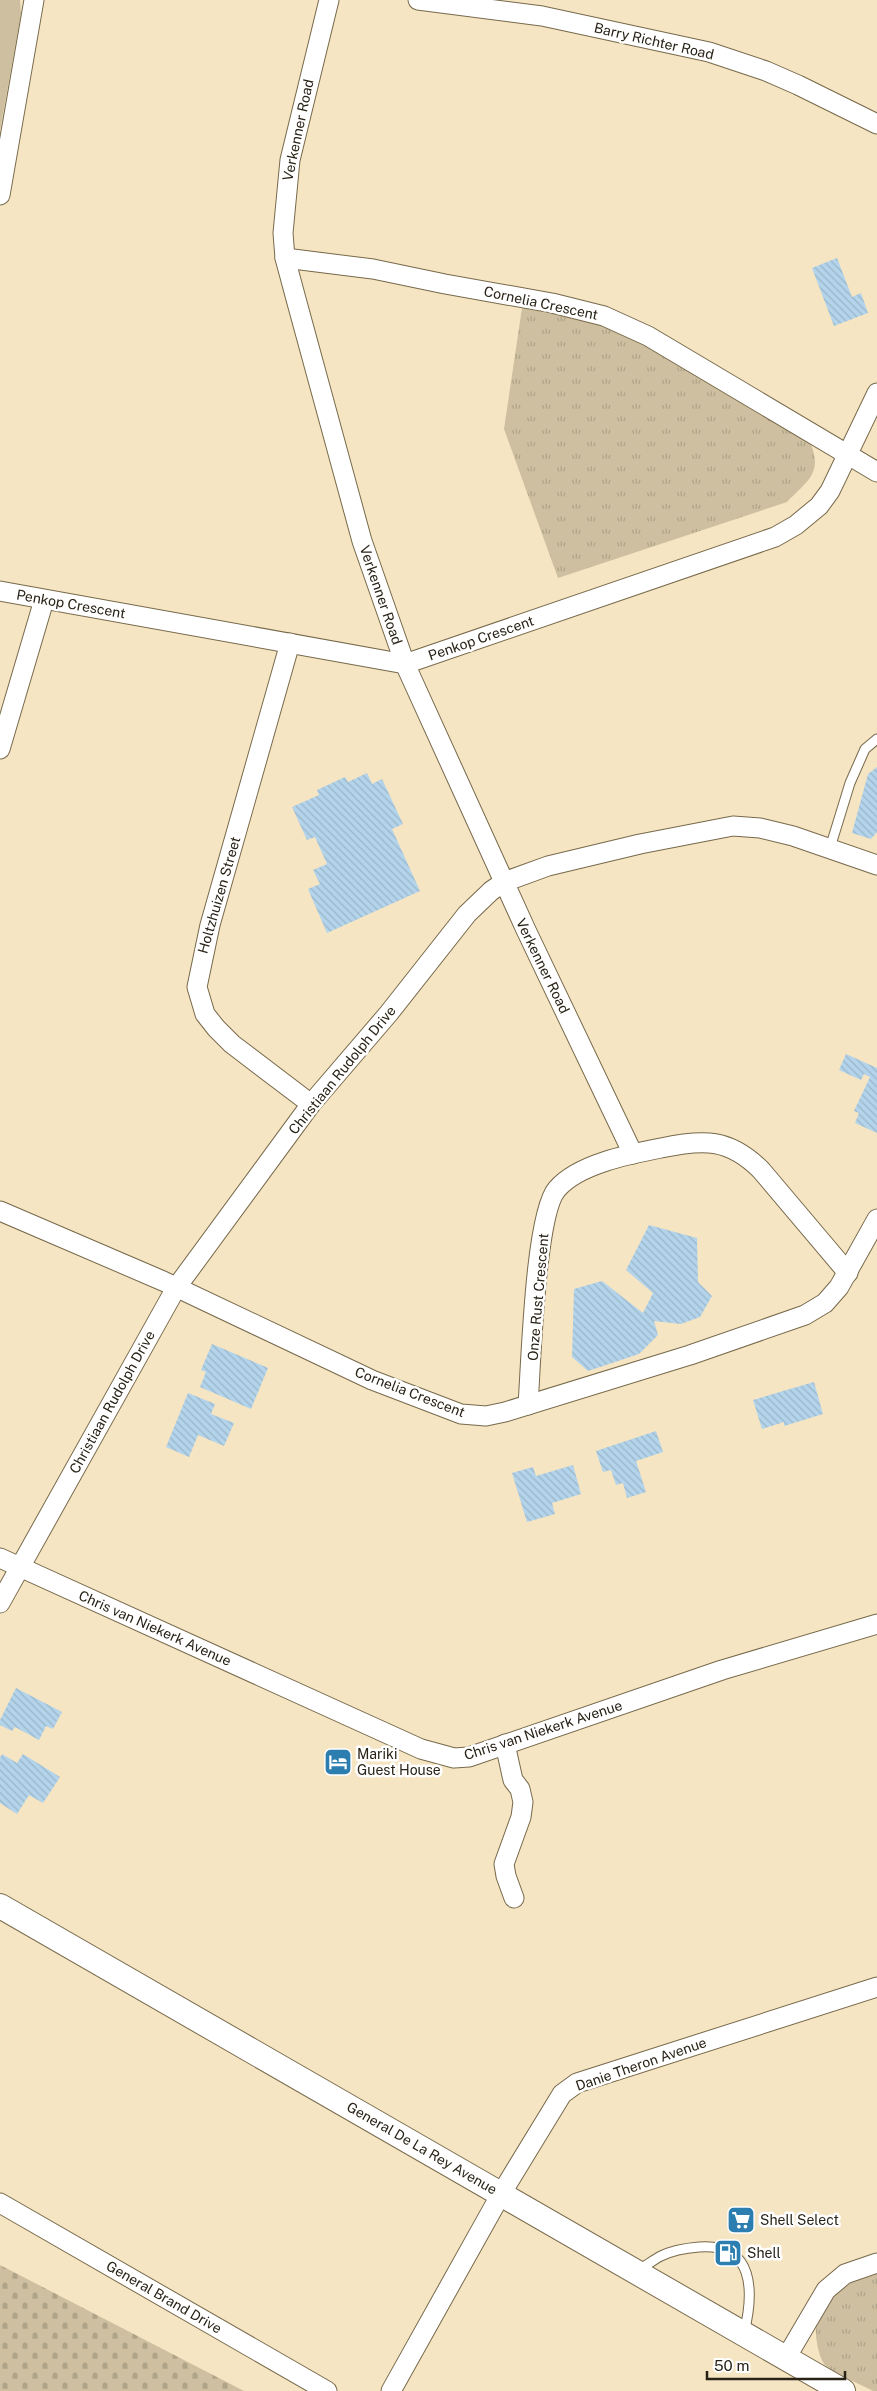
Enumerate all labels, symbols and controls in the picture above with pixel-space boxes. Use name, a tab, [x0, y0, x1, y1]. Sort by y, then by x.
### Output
street label: Barry Richter Road	[593, 19, 715, 63]
street label: Verkenner Road	[279, 78, 317, 182]
street label: Cornelia Crescent	[482, 283, 600, 323]
street label: Verkenner Road	[357, 543, 405, 647]
street label: Penkop Crescent	[15, 587, 127, 621]
street label: Penkop Crescent	[426, 612, 536, 664]
street label: Holtzhuizen Street	[195, 835, 243, 955]
street label: Verkenner Road	[513, 916, 573, 1016]
street label: Christiaan Rudolph Drive	[285, 1002, 399, 1137]
street label: Onze Rust Crescent	[524, 1232, 552, 1362]
street label: Christiaan Rudolph Drive	[66, 1328, 158, 1476]
street label: Cornelia Crescent	[353, 1364, 467, 1420]
street label: Chris van Niekerk Avenue	[76, 1587, 234, 1669]
street label: Chris van Niekerk Avenue	[462, 1697, 624, 1763]
place label: Mariki Guest House	[357, 1746, 441, 1778]
hotel icon: Mariki Guest House	[323, 1747, 353, 1777]
street label: Danie Theron Avenue	[573, 2034, 709, 2094]
street label: General De La Rey Avenue	[344, 2098, 500, 2198]
supermarket icon: Shell Select	[726, 2205, 756, 2235]
place label: Shell Select	[760, 2212, 839, 2228]
fuel station icon: Shell	[713, 2238, 743, 2268]
place label: Shell	[747, 2245, 781, 2261]
street label: General Brand Drive	[103, 2257, 225, 2337]
scale bar	[707, 2348, 844, 2380]
text: 50 m	[714, 2357, 749, 2374]

